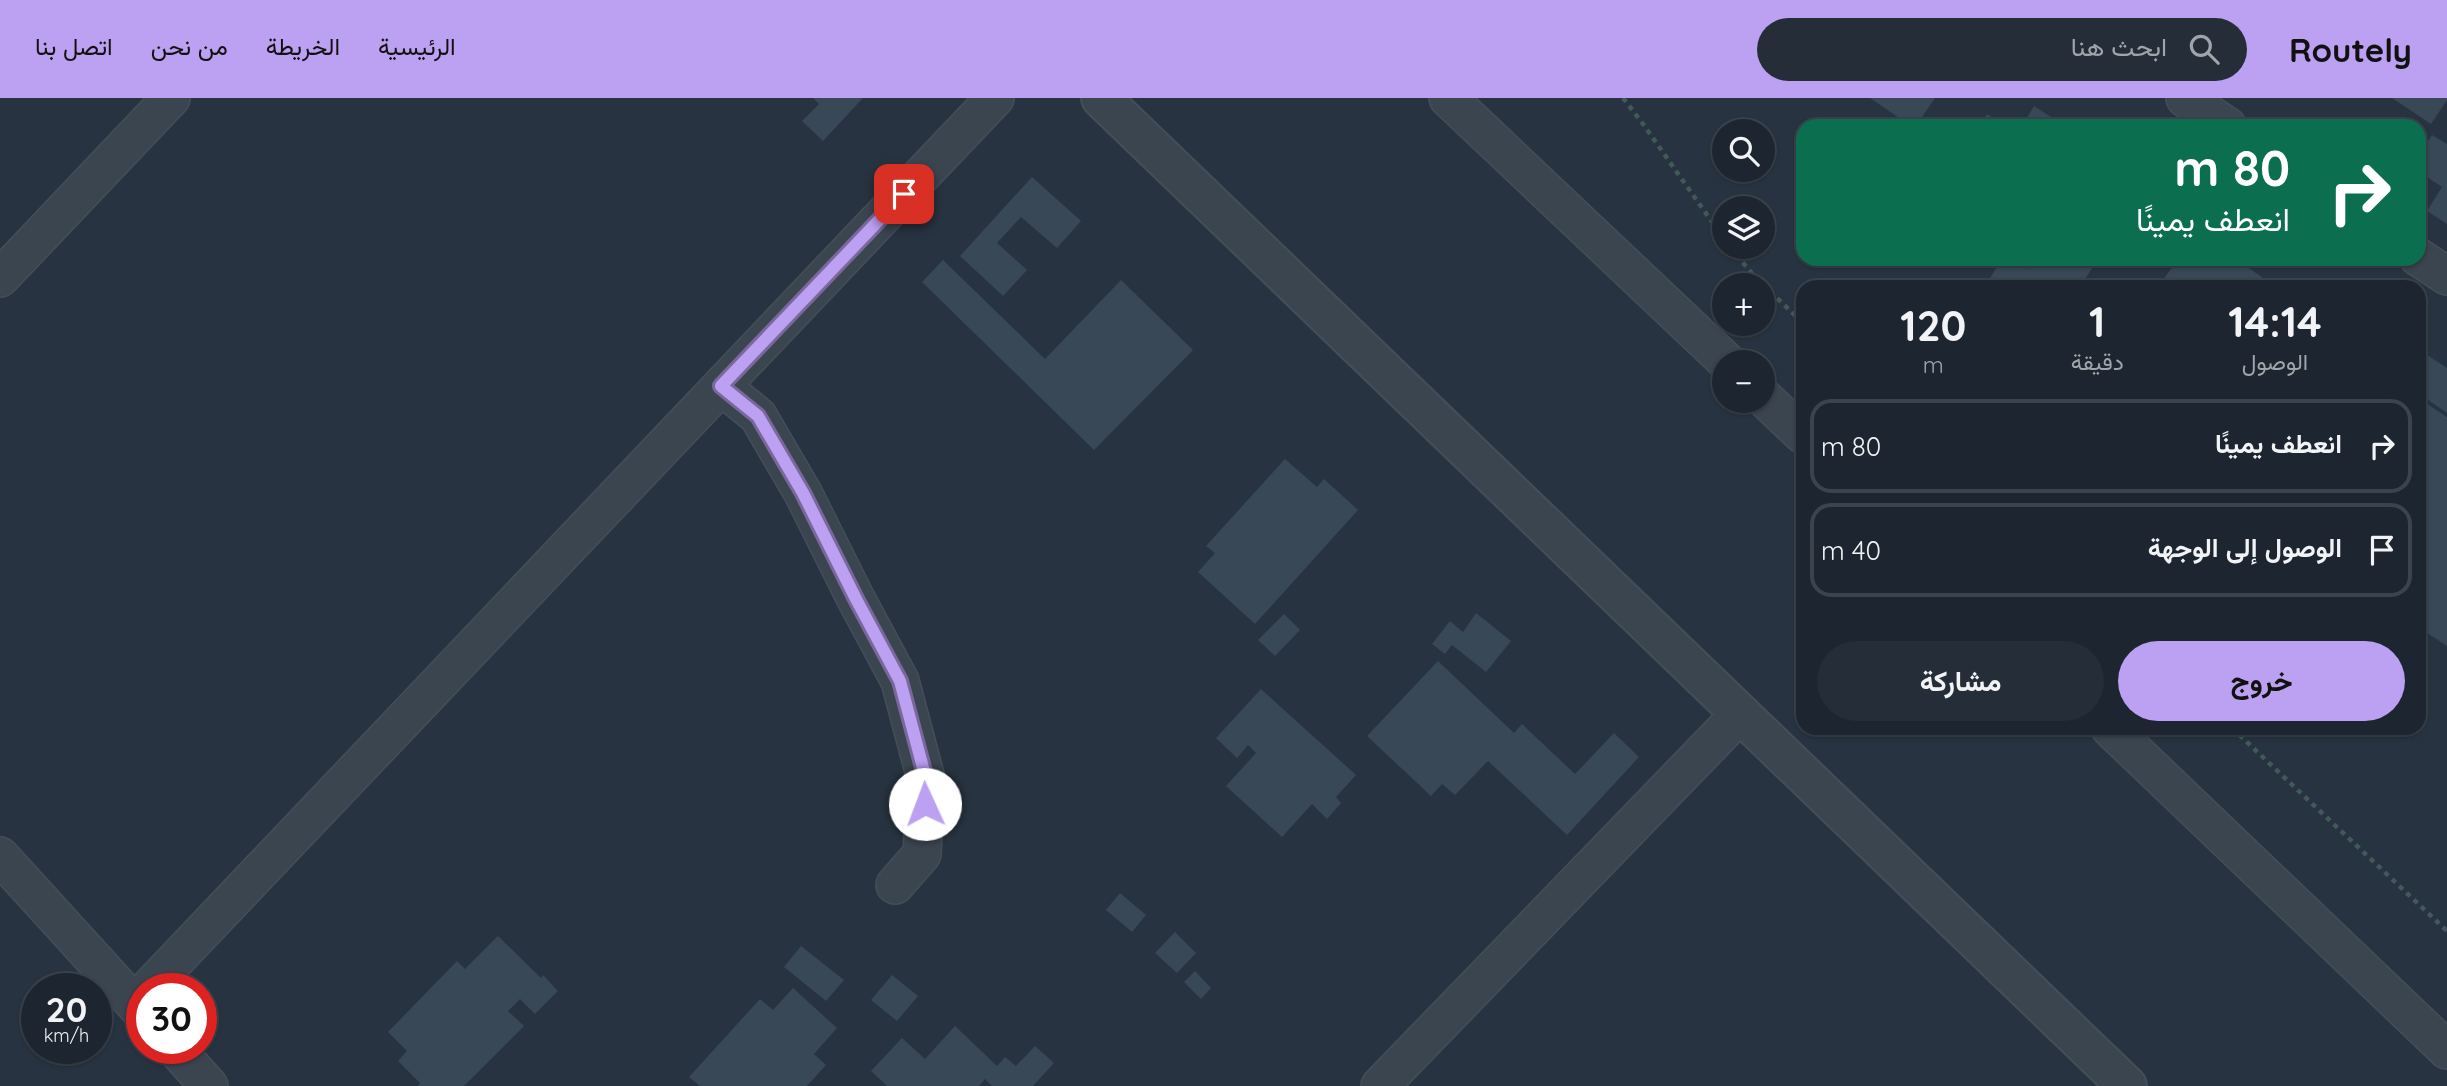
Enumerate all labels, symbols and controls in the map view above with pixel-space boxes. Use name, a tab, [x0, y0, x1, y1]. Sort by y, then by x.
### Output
search box	[1757, 18, 2247, 81]
text: Routely	[2289, 29, 2412, 70]
text: ابحث هنا	[2071, 30, 2167, 63]
icon: search	[2185, 30, 2223, 68]
text: اتصل بنا	[35, 31, 113, 61]
text: من نحن	[151, 31, 228, 61]
text: الخريطة	[266, 31, 340, 61]
text: الرئيسية	[378, 31, 456, 61]
map controls	[1712, 119, 1775, 413]
button: search	[1712, 119, 1775, 182]
text: 80 m	[2174, 137, 2290, 198]
icon: right	[2314, 147, 2405, 238]
pin	[874, 164, 934, 224]
icon: arrive	[885, 175, 923, 213]
button: layers	[1712, 196, 1775, 259]
text: انعطف يمينًا	[2136, 199, 2290, 239]
button: +	[1712, 273, 1775, 336]
text: 1	[2089, 295, 2105, 348]
text: 14:14	[2228, 295, 2322, 348]
text: 120	[1900, 299, 1966, 352]
text: دقيقة	[2071, 347, 2124, 376]
text: الوصول	[2242, 347, 2308, 376]
button: −	[1712, 350, 1775, 413]
text: m	[1923, 350, 1944, 379]
text: انعطف يمينًا	[2215, 427, 2342, 460]
icon: right	[2363, 427, 2401, 465]
text: 80 m	[1821, 430, 1881, 463]
text: الوصول إلى الوجهة	[2148, 531, 2342, 564]
icon: arrive	[2363, 531, 2401, 569]
text: 40 m	[1821, 534, 1881, 567]
button: مشاركة	[1817, 641, 2104, 721]
button: خروج	[2118, 641, 2405, 721]
position arrow	[888, 767, 962, 841]
speed limit sign: 30	[126, 973, 217, 1064]
text: 20	[46, 987, 87, 1031]
text: km/h	[44, 1024, 89, 1047]

